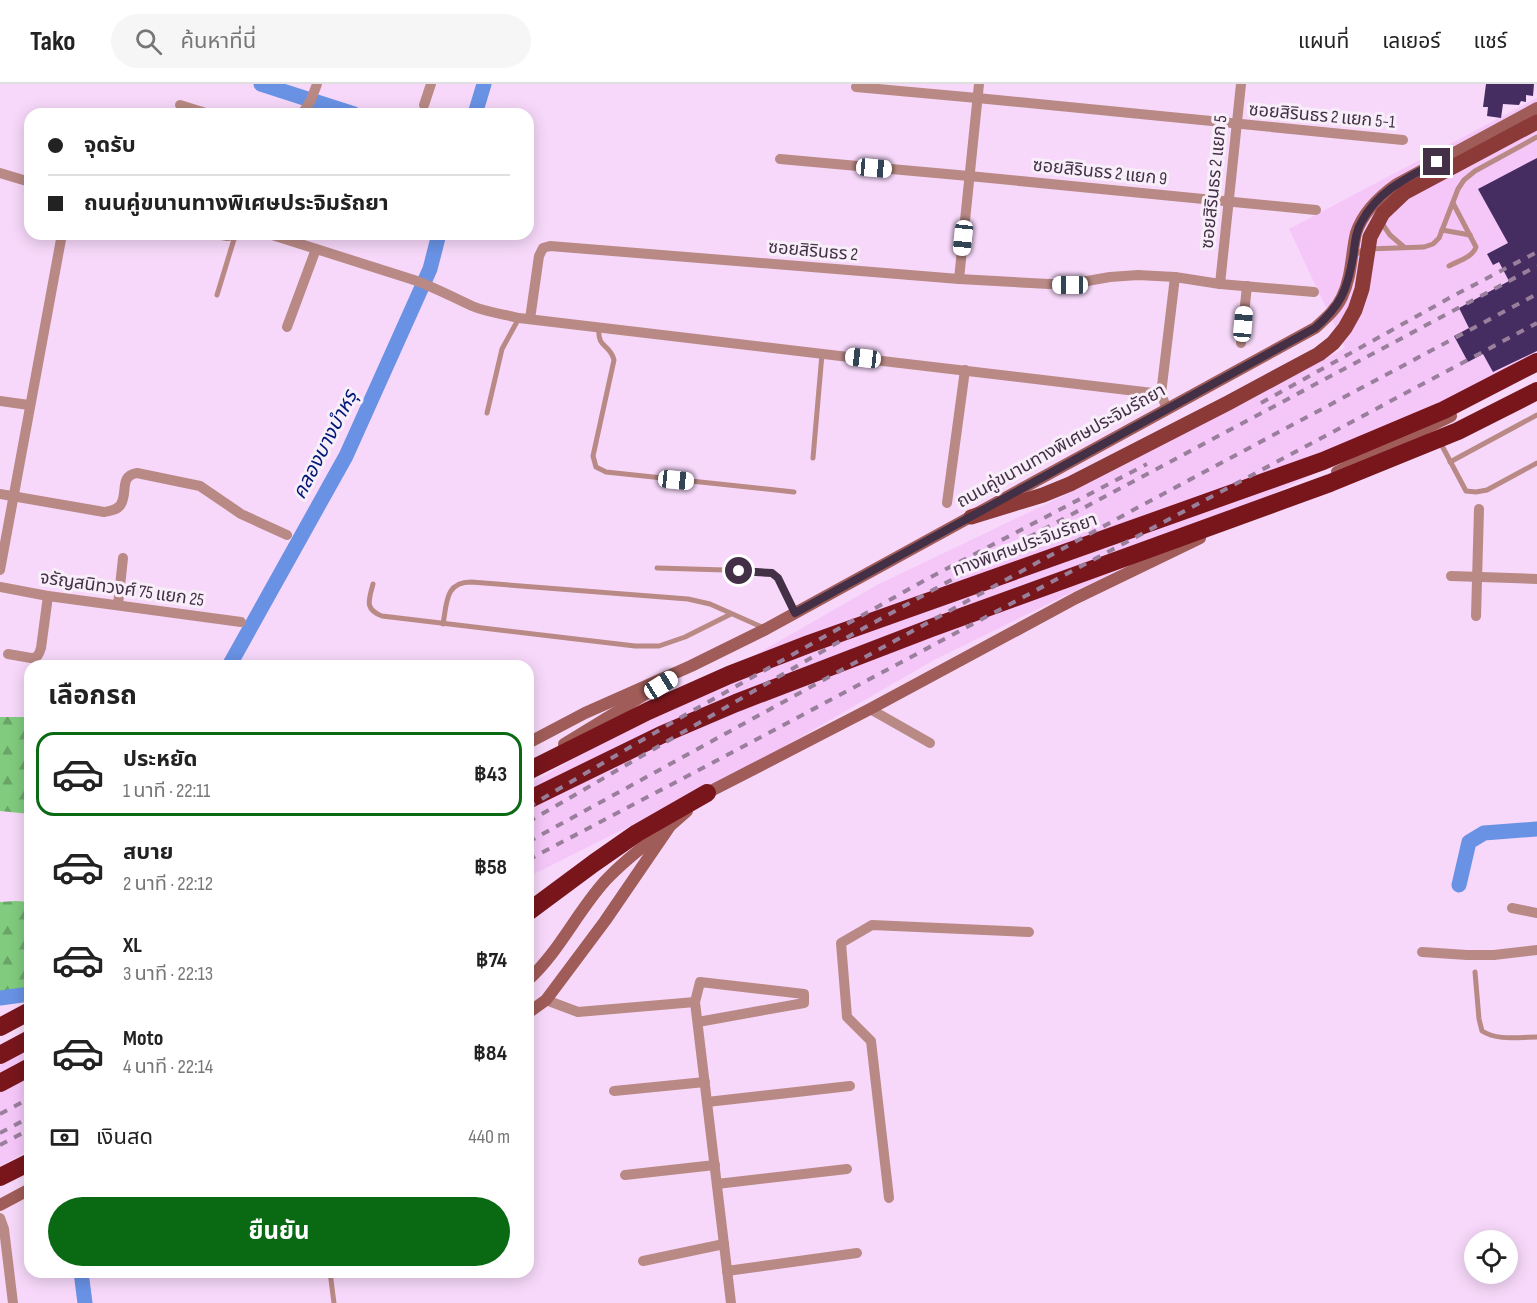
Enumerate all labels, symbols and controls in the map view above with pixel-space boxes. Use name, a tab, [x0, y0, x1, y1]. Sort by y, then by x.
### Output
search box	[111, 14, 531, 68]
text: Tako	[30, 25, 75, 58]
icon: search	[132, 25, 165, 58]
text: ค้นหาที่นี่	[180, 28, 256, 55]
text: แผนที่	[1298, 29, 1349, 54]
text: เลเยอร์	[1382, 29, 1441, 54]
text: แชร์	[1474, 29, 1507, 54]
street label: ซอยสิรินธร 2 แยก 5-1	[1248, 99, 1397, 133]
street label: ซอยสิรินธร 2 แยก 5	[1197, 114, 1231, 250]
text: จุดรับ	[84, 132, 136, 159]
route end	[1423, 148, 1450, 175]
street label: ซอยสิรินธร 2 แยก 9	[1032, 155, 1168, 189]
car	[855, 157, 893, 179]
text: ถนนคู่ขนานทางพิเศษประจิมรัถยา	[84, 190, 388, 217]
car	[952, 219, 974, 257]
street label: ซอยสิรินธร 2	[767, 237, 859, 265]
car	[1052, 276, 1088, 294]
car	[1232, 305, 1254, 343]
car	[844, 347, 882, 369]
street label: ถนนคู่ขนานทางพิเศษประจิมรัถยา	[953, 380, 1170, 513]
water label: คลองบางบำหรุ	[287, 386, 363, 503]
car	[657, 469, 695, 491]
street label: ทางพิเศษประจิมรัถยา	[950, 509, 1100, 581]
route start	[725, 557, 752, 584]
street label: จรัญสนิทวงศ์ 75 แยก 25	[39, 567, 205, 611]
car	[641, 668, 681, 702]
text: เลือกรถ	[48, 680, 137, 712]
text: ประหยัด	[123, 746, 198, 773]
icon: car	[51, 747, 105, 801]
text: ฿43	[474, 761, 507, 788]
text: 1 นาที · 22:11	[123, 779, 210, 803]
text: สบาย	[123, 839, 173, 866]
icon: car	[51, 840, 105, 894]
text: ฿58	[474, 854, 507, 881]
text: 2 นาที · 22:12	[123, 872, 213, 896]
text: XL	[123, 932, 142, 959]
icon: car	[51, 933, 105, 987]
text: ฿74	[476, 947, 507, 974]
text: 3 นาที · 22:13	[123, 962, 213, 986]
text: Moto	[123, 1025, 163, 1052]
icon: car	[51, 1026, 105, 1080]
text: ฿84	[473, 1040, 507, 1067]
text: 4 นาที · 22:14	[123, 1055, 213, 1079]
icon: cash	[48, 1121, 81, 1154]
text: เงินสด	[96, 1124, 153, 1151]
text: 440 m	[468, 1125, 510, 1149]
button: ยืนยัน	[48, 1197, 510, 1266]
map controls	[1464, 1230, 1518, 1284]
button: locate	[1464, 1230, 1518, 1284]

